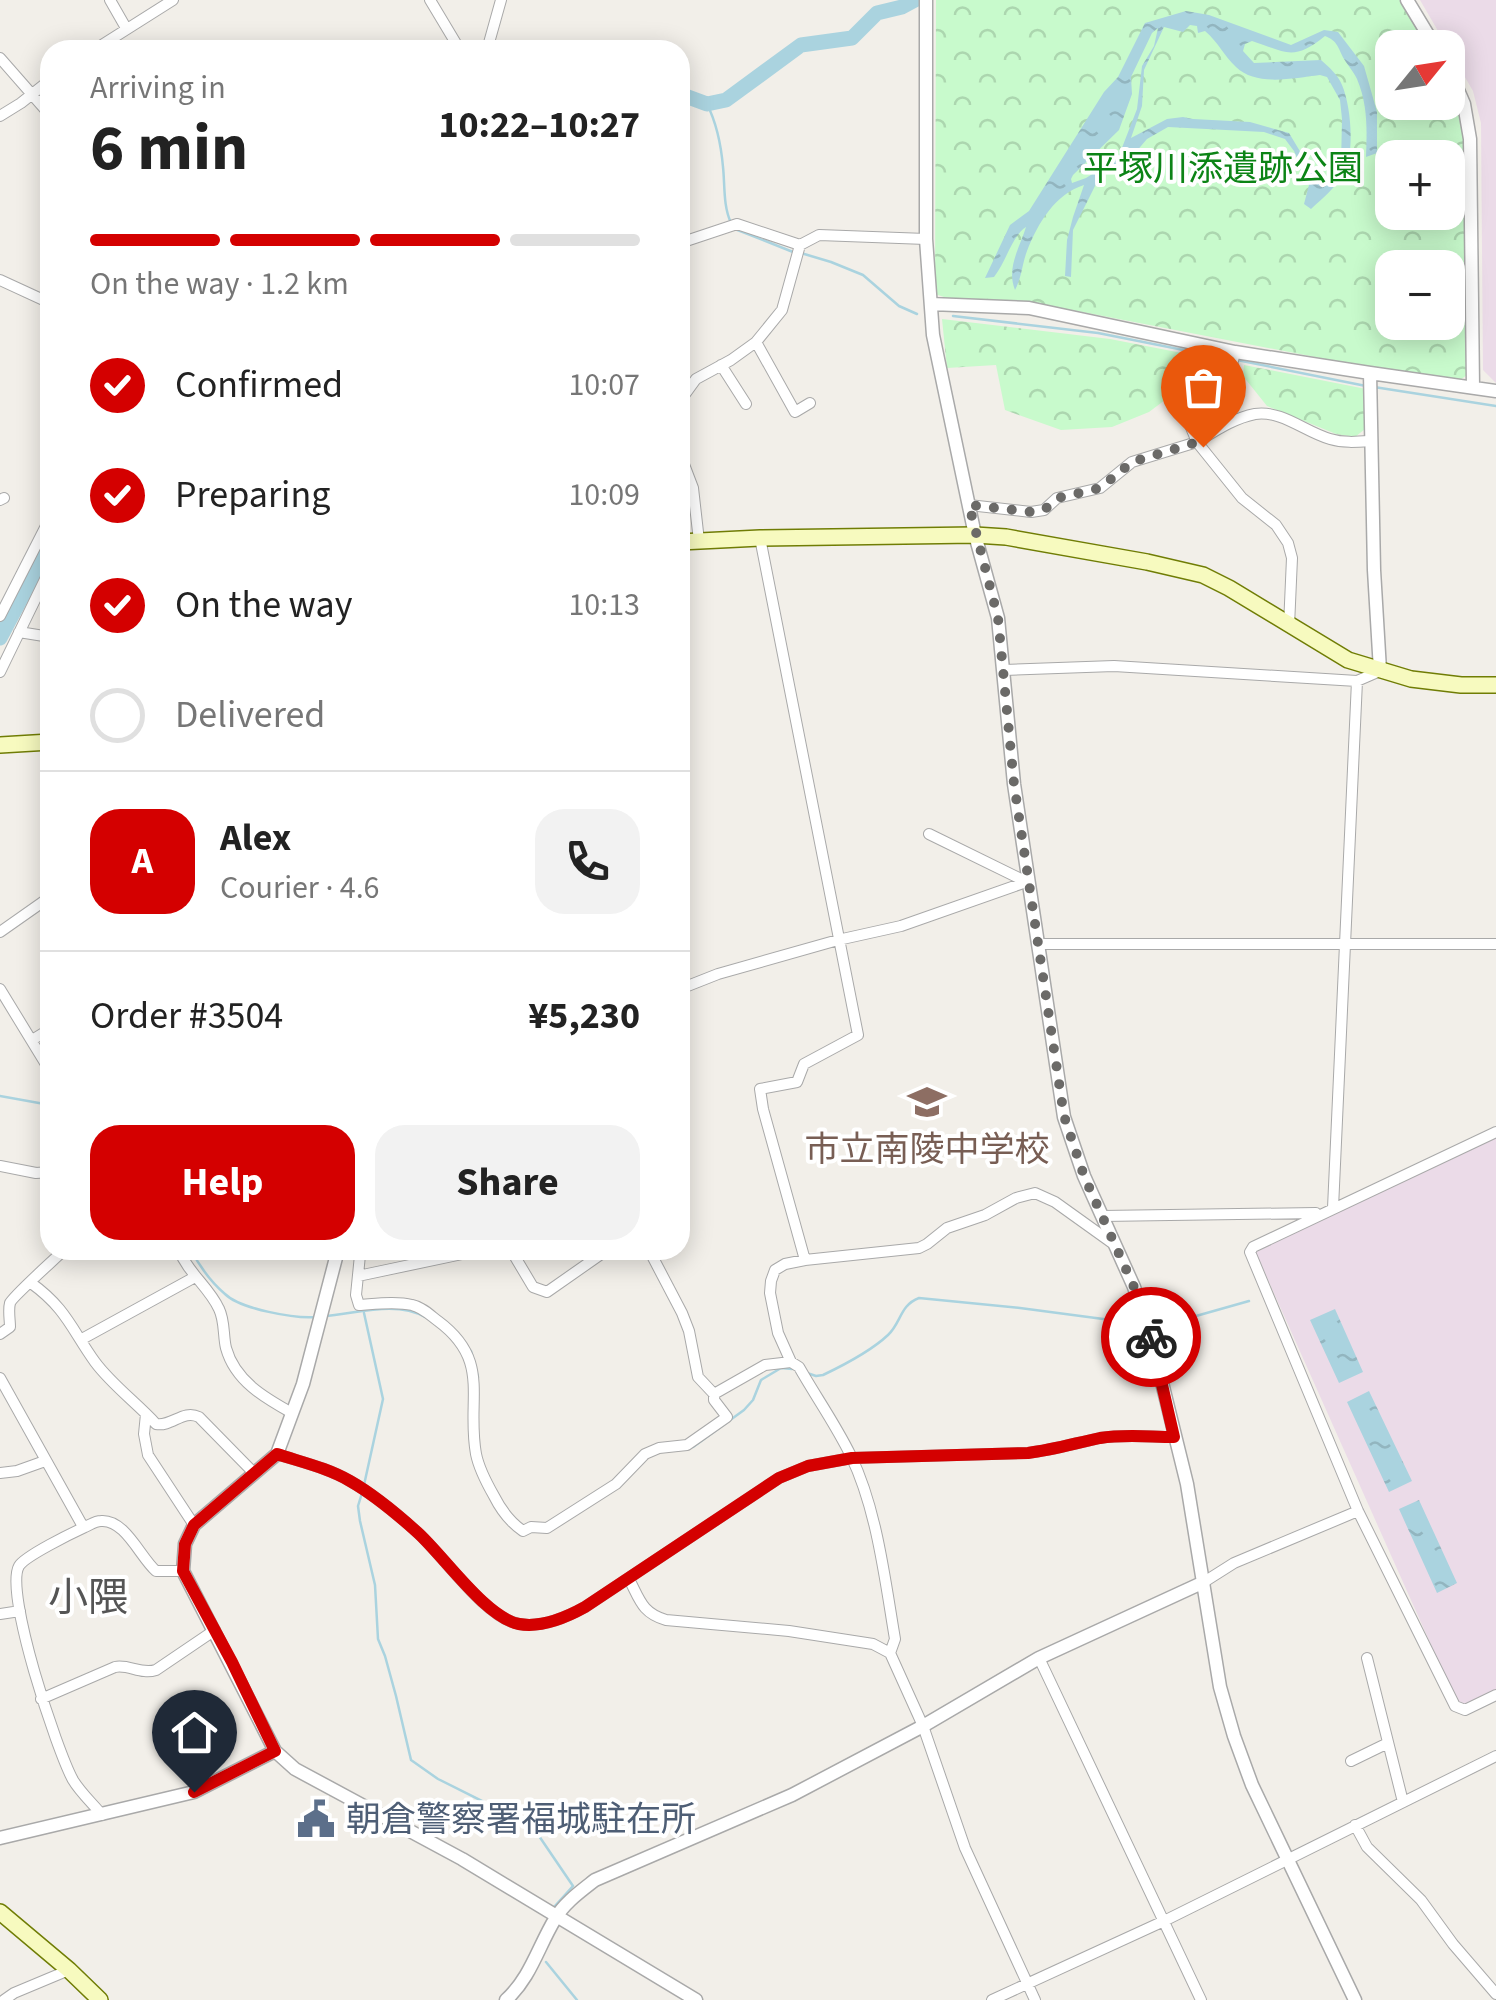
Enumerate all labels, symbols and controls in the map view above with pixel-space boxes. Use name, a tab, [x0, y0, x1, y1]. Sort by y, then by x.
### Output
north arrow	[1375, 30, 1465, 120]
map controls	[1375, 30, 1465, 340]
text: Arriving in	[90, 65, 226, 111]
text: 10:22–10:27	[438, 98, 640, 152]
text: 6 min	[90, 102, 248, 195]
button: +	[1375, 140, 1465, 230]
park label: 平塚川添遺跡公園	[1083, 144, 1363, 194]
button: −	[1375, 250, 1465, 340]
text: On the way · 1.2 km	[90, 261, 349, 307]
pin	[1161, 345, 1246, 448]
icon: check	[90, 358, 145, 413]
text: Confirmed	[175, 358, 343, 412]
icon: bag	[1176, 360, 1231, 415]
text: 10:07	[568, 362, 640, 408]
icon: check	[90, 468, 145, 523]
text: Preparing	[175, 468, 330, 522]
text: 10:09	[568, 472, 640, 518]
icon: check	[90, 578, 145, 633]
text: On the way	[175, 578, 352, 632]
text: 10:13	[568, 582, 640, 628]
text: Delivered	[175, 688, 325, 742]
button: phone	[535, 809, 640, 914]
text: Alex	[220, 811, 291, 865]
text: A	[132, 834, 153, 888]
text: Courier · 4.6	[220, 865, 380, 911]
text: Order #3504	[90, 989, 283, 1043]
text: ¥5,230	[528, 989, 640, 1043]
school or university icon: 市立南陵中学校	[906, 1081, 948, 1123]
button: Help	[90, 1125, 355, 1240]
button: Share	[375, 1125, 640, 1240]
place label: 市立南陵中学校	[804, 1125, 1050, 1175]
courier	[1101, 1287, 1201, 1387]
icon: bike	[1124, 1310, 1179, 1365]
district label: 小隈	[48, 1570, 128, 1627]
pin	[152, 1690, 237, 1793]
icon: home	[167, 1705, 222, 1760]
place label: 朝倉警察署福城駐在所	[346, 1795, 696, 1845]
public building icon: 朝倉警察署福城駐在所	[295, 1798, 337, 1840]

